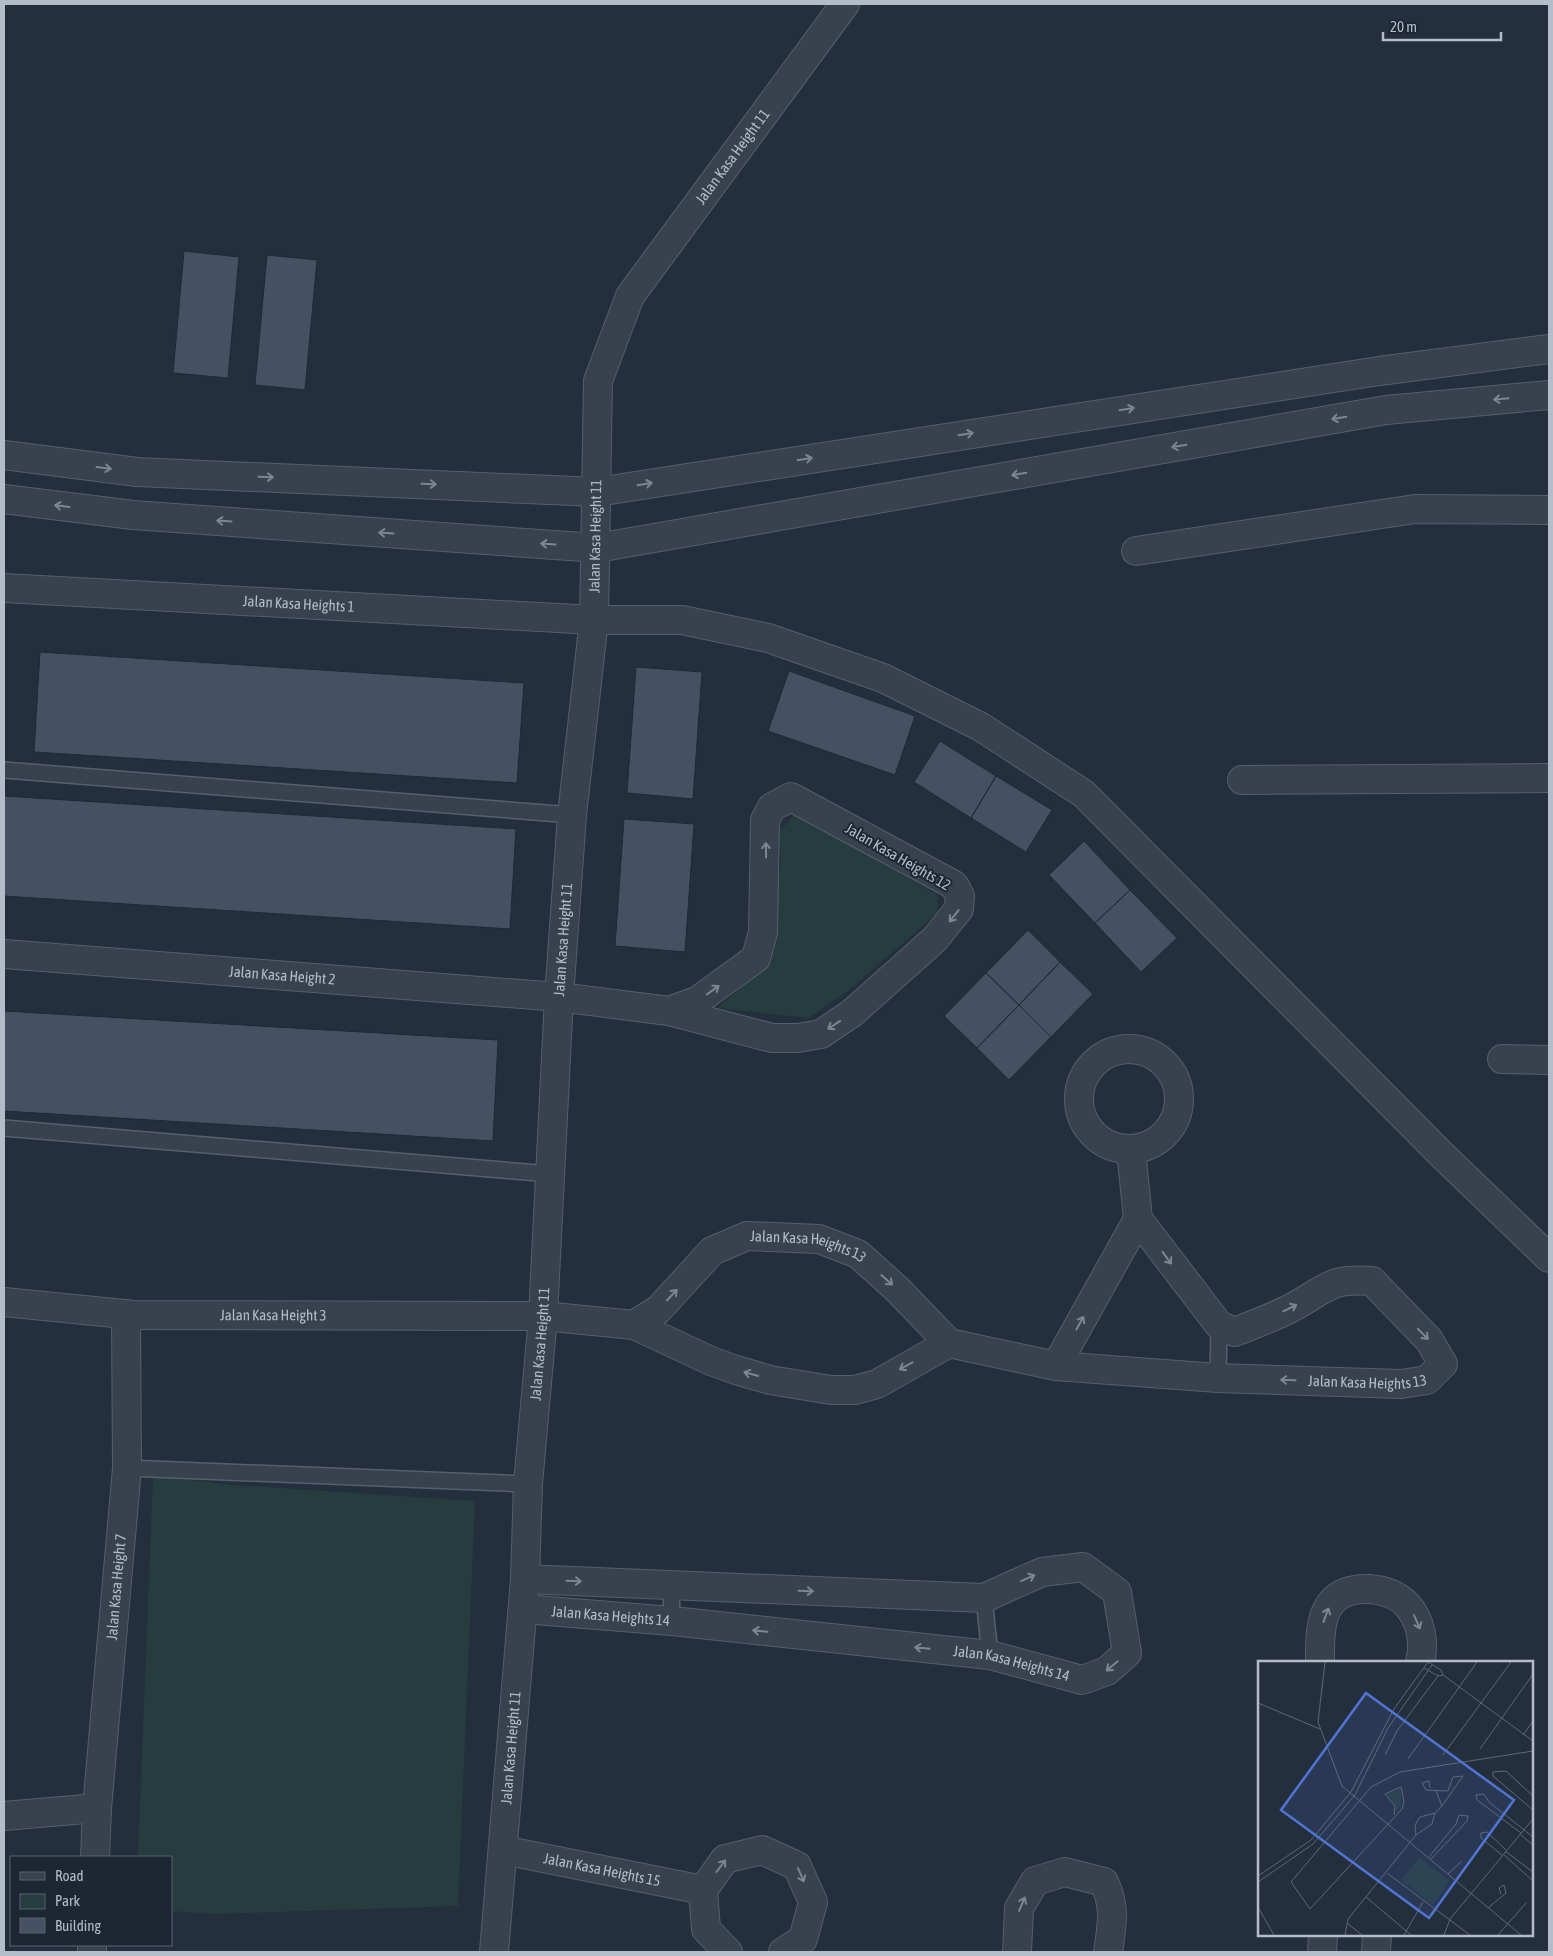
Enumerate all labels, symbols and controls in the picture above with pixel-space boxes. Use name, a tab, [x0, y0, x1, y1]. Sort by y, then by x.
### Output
scale bar	[1383, 10, 1500, 42]
text: 20 m	[1390, 18, 1417, 35]
street label: Jalan Kasa Height 11	[692, 106, 773, 207]
one-way arrow	[1493, 395, 1509, 404]
one-way arrow	[1118, 404, 1134, 414]
one-way arrow	[1332, 414, 1348, 424]
one-way arrow	[958, 429, 974, 439]
one-way arrow	[1172, 442, 1188, 452]
one-way arrow	[797, 453, 813, 463]
one-way arrow	[96, 463, 112, 473]
one-way arrow	[1012, 470, 1028, 480]
one-way arrow	[258, 473, 274, 482]
street label: Jalan Kasa Height 11	[585, 479, 604, 593]
one-way arrow	[637, 479, 653, 489]
one-way arrow	[420, 480, 436, 489]
one-way arrow	[54, 501, 70, 511]
one-way arrow	[216, 517, 232, 526]
one-way arrow	[378, 528, 394, 538]
one-way arrow	[540, 540, 556, 549]
street label: Jalan Kasa Heights 1	[242, 592, 355, 615]
street label: Jalan Kasa Heights 12	[843, 819, 954, 894]
one-way arrow	[761, 842, 771, 858]
street label: Jalan Kasa Height 11	[550, 882, 575, 997]
one-way arrow	[948, 909, 959, 922]
street label: Jalan Kasa Height 2	[228, 962, 336, 988]
one-way arrow	[706, 985, 720, 995]
one-way arrow	[828, 1020, 842, 1030]
street label: Jalan Kasa Heights 13	[750, 1227, 870, 1266]
one-way arrow	[1162, 1251, 1173, 1264]
one-way arrow	[881, 1274, 894, 1286]
street label: Jalan Kasa Height 11	[526, 1287, 552, 1401]
one-way arrow	[666, 1288, 678, 1301]
one-way arrow	[1282, 1303, 1297, 1312]
street label: Jalan Kasa Height 3	[220, 1306, 327, 1323]
one-way arrow	[1076, 1316, 1085, 1331]
one-way arrow	[1417, 1328, 1429, 1340]
one-way arrow	[898, 1361, 913, 1371]
one-way arrow	[743, 1369, 759, 1378]
street label: Jalan Kasa Heights 13	[1308, 1371, 1428, 1392]
one-way arrow	[1280, 1375, 1296, 1385]
street label: Jalan Kasa Height 7	[103, 1533, 129, 1641]
one-way arrow	[1020, 1572, 1035, 1582]
one-way arrow	[566, 1576, 582, 1586]
one-way arrow	[798, 1586, 814, 1595]
street label: Jalan Kasa Heights 14	[551, 1602, 671, 1629]
one-way arrow	[1322, 1607, 1331, 1623]
one-way arrow	[1412, 1614, 1422, 1629]
one-way arrow	[752, 1626, 768, 1636]
street label: Jalan Kasa Heights 14	[953, 1642, 1072, 1684]
one-way arrow	[914, 1643, 930, 1653]
one-way arrow	[1105, 1660, 1118, 1671]
inset map	[1258, 1661, 1533, 1936]
street label: Jalan Kasa Height 11	[497, 1690, 524, 1805]
street label: Jalan Kasa Heights 15	[542, 1849, 662, 1889]
legend	[10, 1856, 172, 1946]
one-way arrow	[715, 1860, 726, 1873]
text: Road	[55, 1867, 84, 1884]
one-way arrow	[797, 1867, 806, 1882]
text: Park	[55, 1892, 80, 1909]
one-way arrow	[1018, 1897, 1028, 1912]
text: Building	[55, 1917, 101, 1934]

